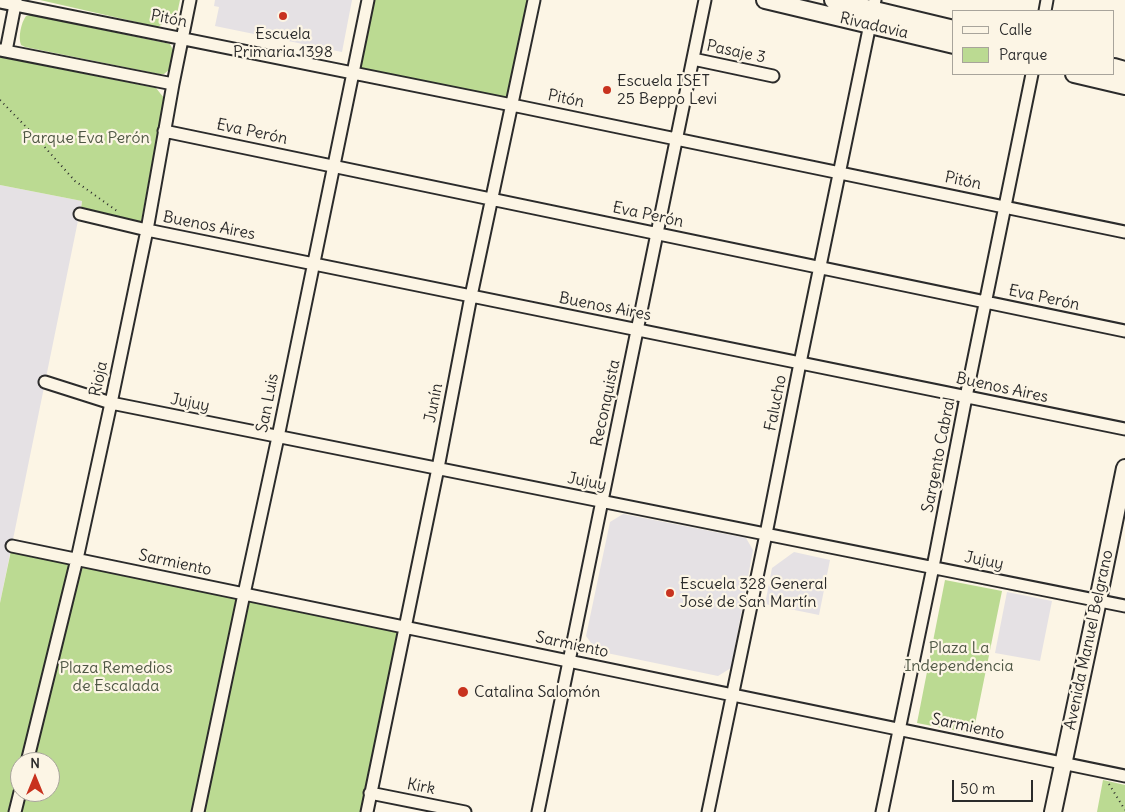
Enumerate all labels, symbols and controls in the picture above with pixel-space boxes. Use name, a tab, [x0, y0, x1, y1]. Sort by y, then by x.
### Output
street label: Pitón	[149, 6, 189, 32]
street label: Rivadavia	[838, 9, 910, 43]
marker: Escuela Primaria 1398	[277, 10, 289, 22]
legend	[952, 10, 1115, 75]
text: Calle	[999, 20, 1032, 39]
place label: Escuela Primaria 1398	[233, 24, 333, 62]
street label: Pasaje 3	[705, 36, 767, 68]
text: Parque	[999, 45, 1047, 64]
place label: Escuela ISET 25 Beppo Levi	[617, 71, 717, 109]
marker: Escuela ISET 25 Beppo Levi	[601, 84, 613, 96]
street label: Pitón	[546, 86, 586, 112]
street label: Eva Perón	[215, 115, 289, 149]
park label: Parque Eva Perón	[22, 128, 150, 148]
street label: Pitón	[943, 168, 983, 194]
street label: Eva Perón	[611, 198, 685, 232]
street label: Buenos Aires	[161, 208, 257, 244]
street label: Eva Perón	[1007, 281, 1081, 315]
street label: Buenos Aires	[557, 289, 653, 325]
street label: Reconquista	[587, 358, 625, 448]
street label: Rioja	[86, 360, 112, 398]
street label: Buenos Aires	[954, 369, 1050, 407]
street label: San Luis	[253, 372, 283, 434]
street label: Falucho	[761, 373, 791, 433]
street label: Junín	[421, 382, 447, 424]
street label: Jujuy	[169, 390, 211, 416]
street label: Sargento Cabral	[918, 396, 960, 514]
street label: Jujuy	[566, 469, 608, 495]
street label: Sarmiento	[137, 546, 213, 580]
street label: Jujuy	[963, 548, 1005, 574]
street label: Avenida Manuel Belgrano	[1061, 548, 1117, 732]
place label: Escuela 328 General José de San Martín	[680, 574, 827, 612]
marker: Escuela 328 General José de San Martín	[664, 587, 676, 599]
street label: Sarmiento	[534, 628, 610, 662]
park label: Plaza La Independencia	[904, 638, 1014, 676]
park label: Plaza Remedios de Escalada	[59, 658, 173, 696]
place label: Catalina Salomón	[474, 682, 600, 702]
marker: Catalina Salomón	[456, 685, 470, 699]
street label: Sarmiento	[930, 710, 1006, 744]
north arrow	[10, 752, 60, 802]
text: N	[30, 754, 40, 772]
scale bar	[955, 770, 1036, 802]
street label: Kirk	[405, 775, 437, 799]
text: 50 m	[960, 779, 995, 798]

